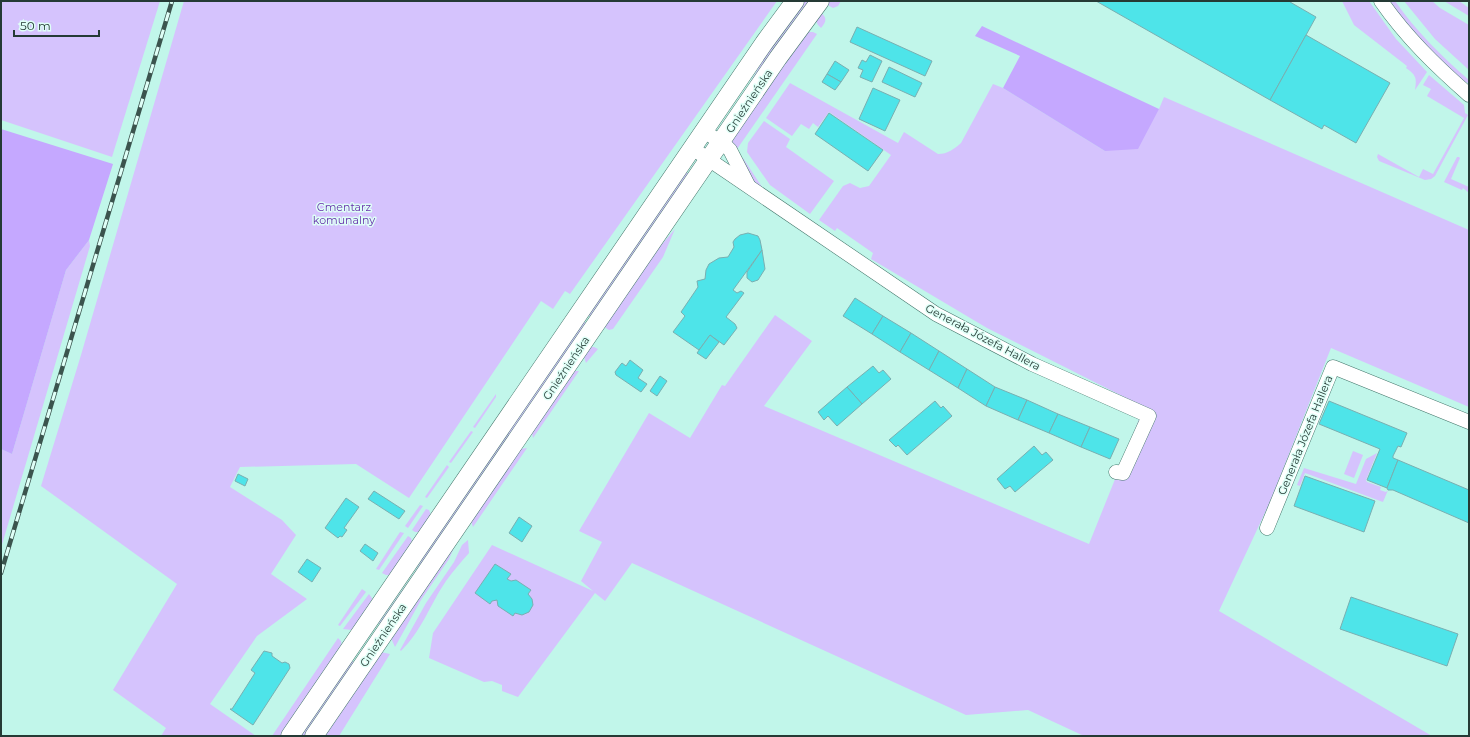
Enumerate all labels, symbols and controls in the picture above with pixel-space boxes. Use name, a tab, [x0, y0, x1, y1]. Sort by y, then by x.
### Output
scale bar	[14, 12, 99, 38]
text: 50 m	[20, 18, 51, 33]
street label: Gnieźnieńska	[723, 66, 775, 136]
park label: Cmentarz komunalny	[313, 200, 375, 227]
street label: Generała Józefa Hallera	[923, 301, 1043, 373]
street label: Gnieźnieńska	[540, 333, 592, 403]
street label: Generała Józefa Hallera	[1275, 373, 1335, 497]
street label: Gnieźnieńska	[357, 600, 409, 670]

